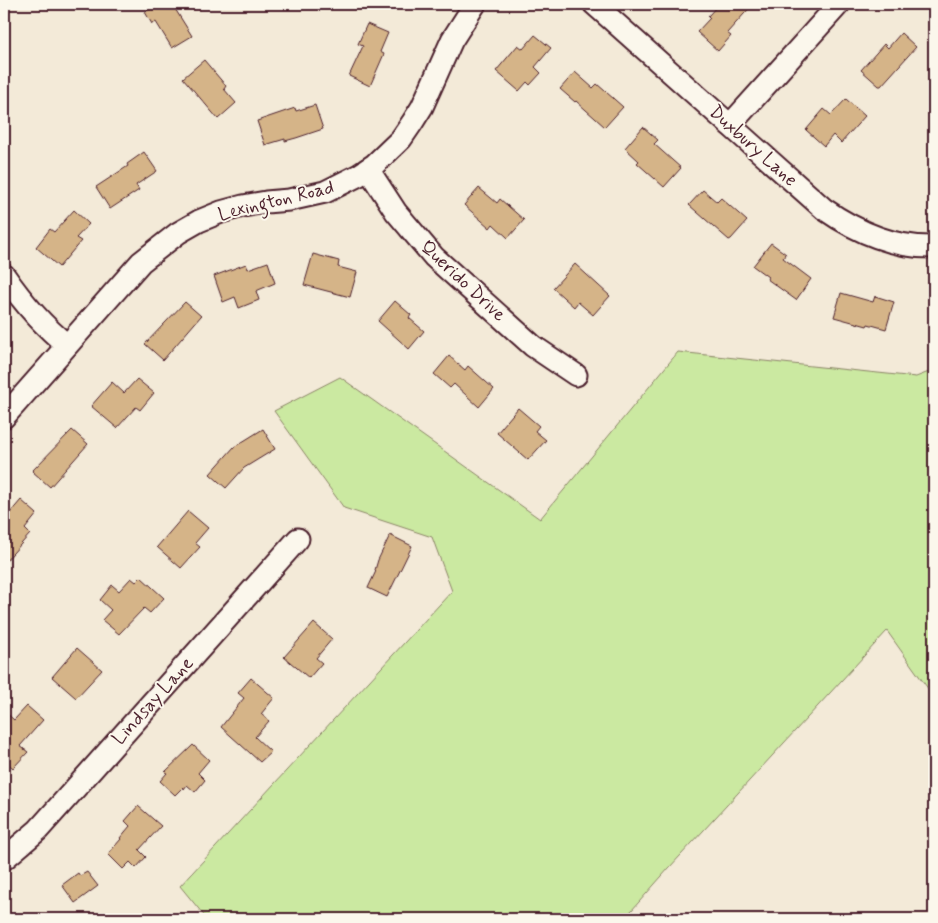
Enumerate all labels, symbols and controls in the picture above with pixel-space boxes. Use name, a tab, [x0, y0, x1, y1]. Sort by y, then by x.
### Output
street label: Duxbury Lane	[703, 100, 803, 192]
street label: Lexington Road	[216, 175, 337, 230]
street label: Querido Drive	[415, 235, 511, 327]
street label: Lindsay Lane	[107, 652, 199, 750]

